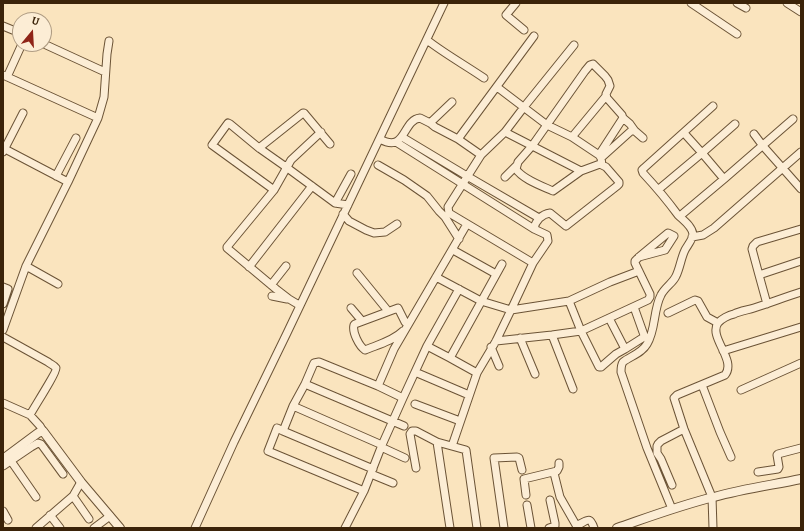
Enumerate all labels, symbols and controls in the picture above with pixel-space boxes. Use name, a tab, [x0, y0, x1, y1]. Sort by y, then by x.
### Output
north arrow	[12, 12, 52, 52]
text: U	[30, 13, 41, 29]

